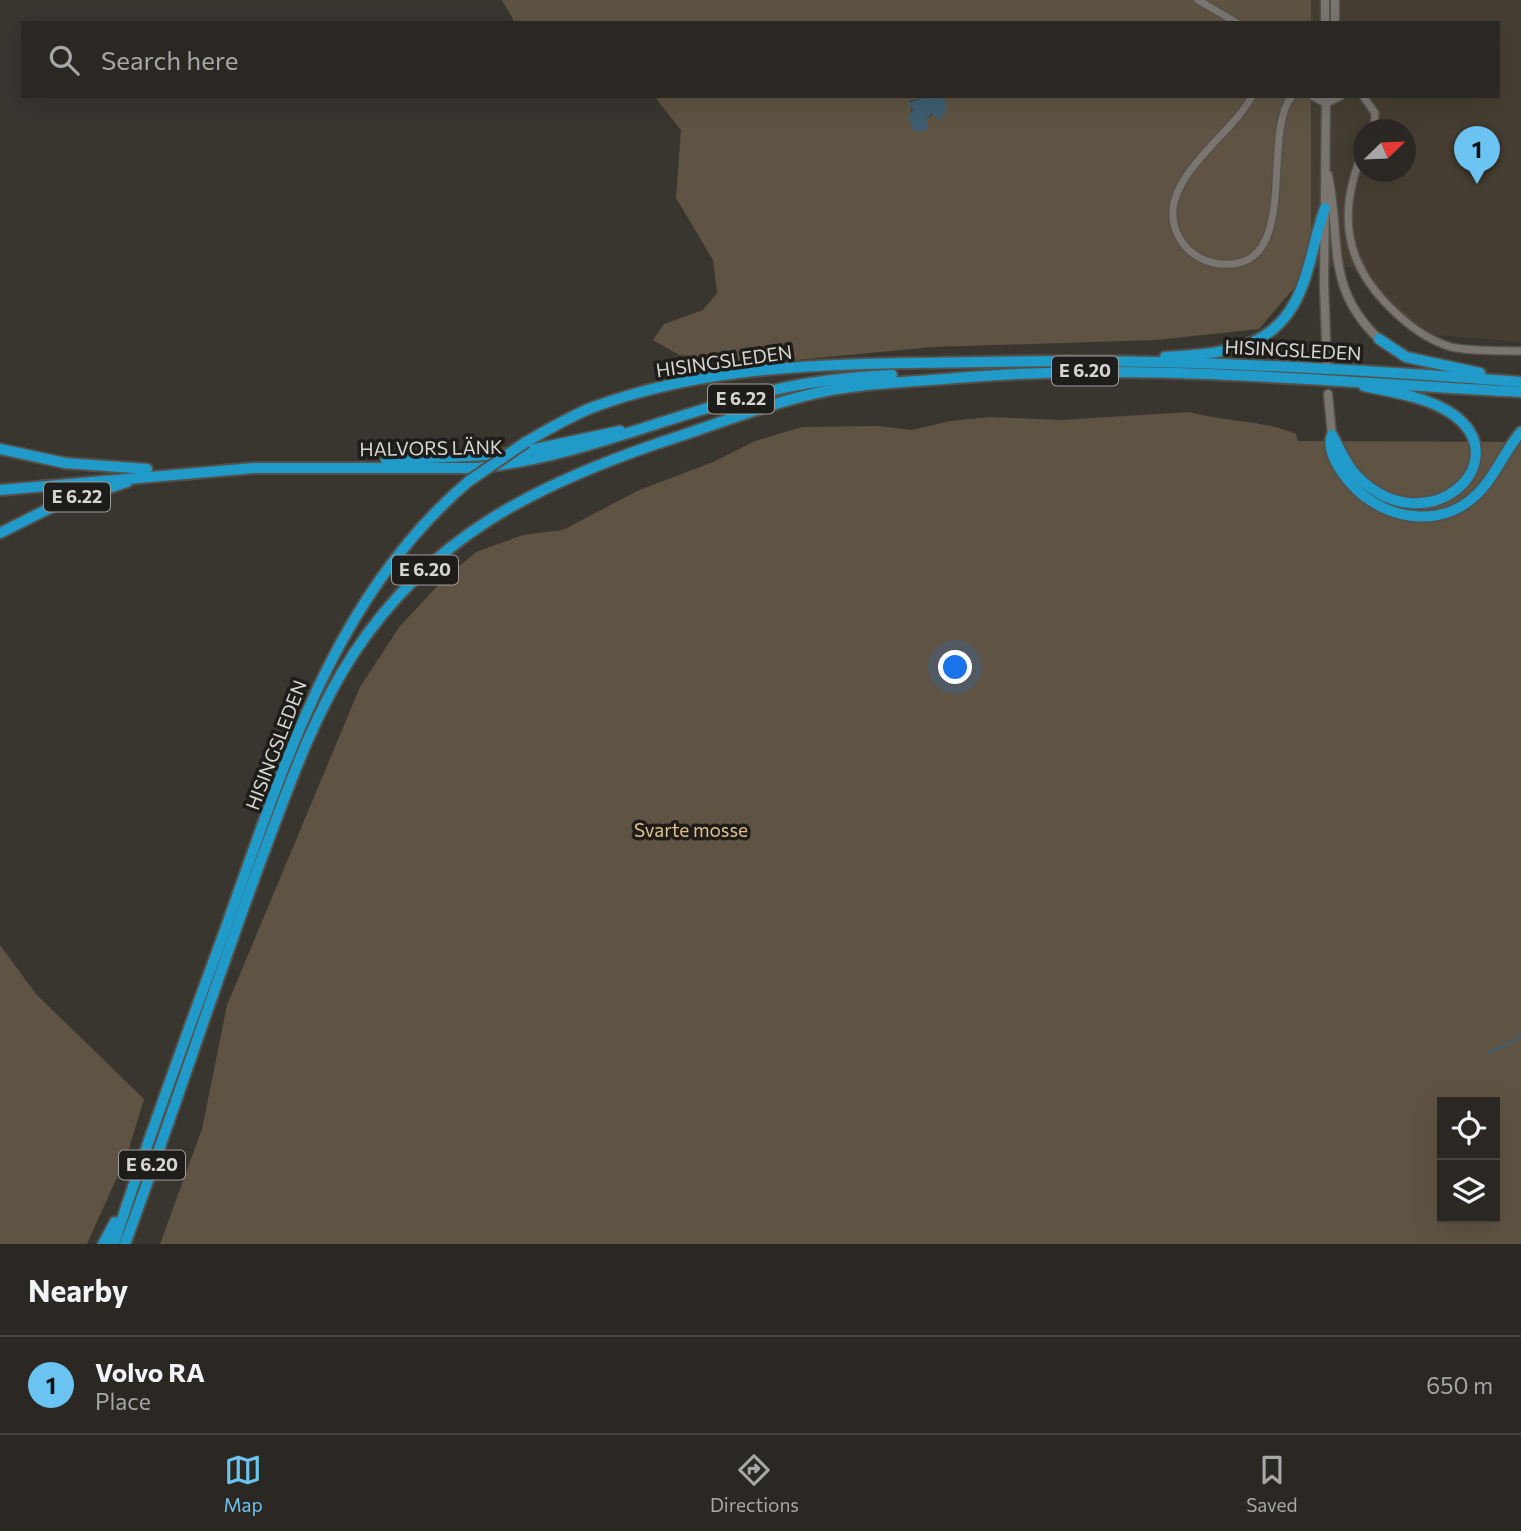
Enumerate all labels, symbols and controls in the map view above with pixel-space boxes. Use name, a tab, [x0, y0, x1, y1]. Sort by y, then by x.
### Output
search box	[21, 21, 1500, 98]
icon: search	[45, 41, 83, 79]
text: Search here	[101, 44, 239, 75]
north arrow	[1353, 119, 1416, 182]
pin: 1	[1454, 126, 1500, 184]
street label: HISINGSLEDEN	[1224, 334, 1362, 365]
street label: HISINGSLEDEN	[654, 340, 793, 381]
road number: E 6.20	[1052, 356, 1118, 386]
road number: E 6.22	[708, 384, 774, 414]
street label: HALVORS LÄNK	[359, 435, 503, 460]
road number: E 6.22	[44, 482, 110, 512]
road number: E 6.20	[392, 556, 458, 584]
your location	[938, 650, 972, 684]
street label: HISINGSLEDEN	[240, 677, 311, 813]
park label: Svarte mosse	[634, 818, 748, 841]
map controls	[1437, 1097, 1500, 1223]
button: locate	[1437, 1097, 1500, 1160]
road number: E 6.20	[119, 1150, 185, 1180]
button: layers	[1437, 1160, 1500, 1223]
text: Nearby	[28, 1271, 128, 1308]
text: Volvo RA	[95, 1356, 205, 1387]
text: 1	[46, 1371, 56, 1399]
text: 650 m	[1426, 1371, 1493, 1399]
text: Place	[95, 1387, 151, 1415]
tab: Map	[224, 1451, 263, 1516]
tab: Directions	[710, 1451, 799, 1516]
tab: Saved	[1246, 1451, 1297, 1516]

